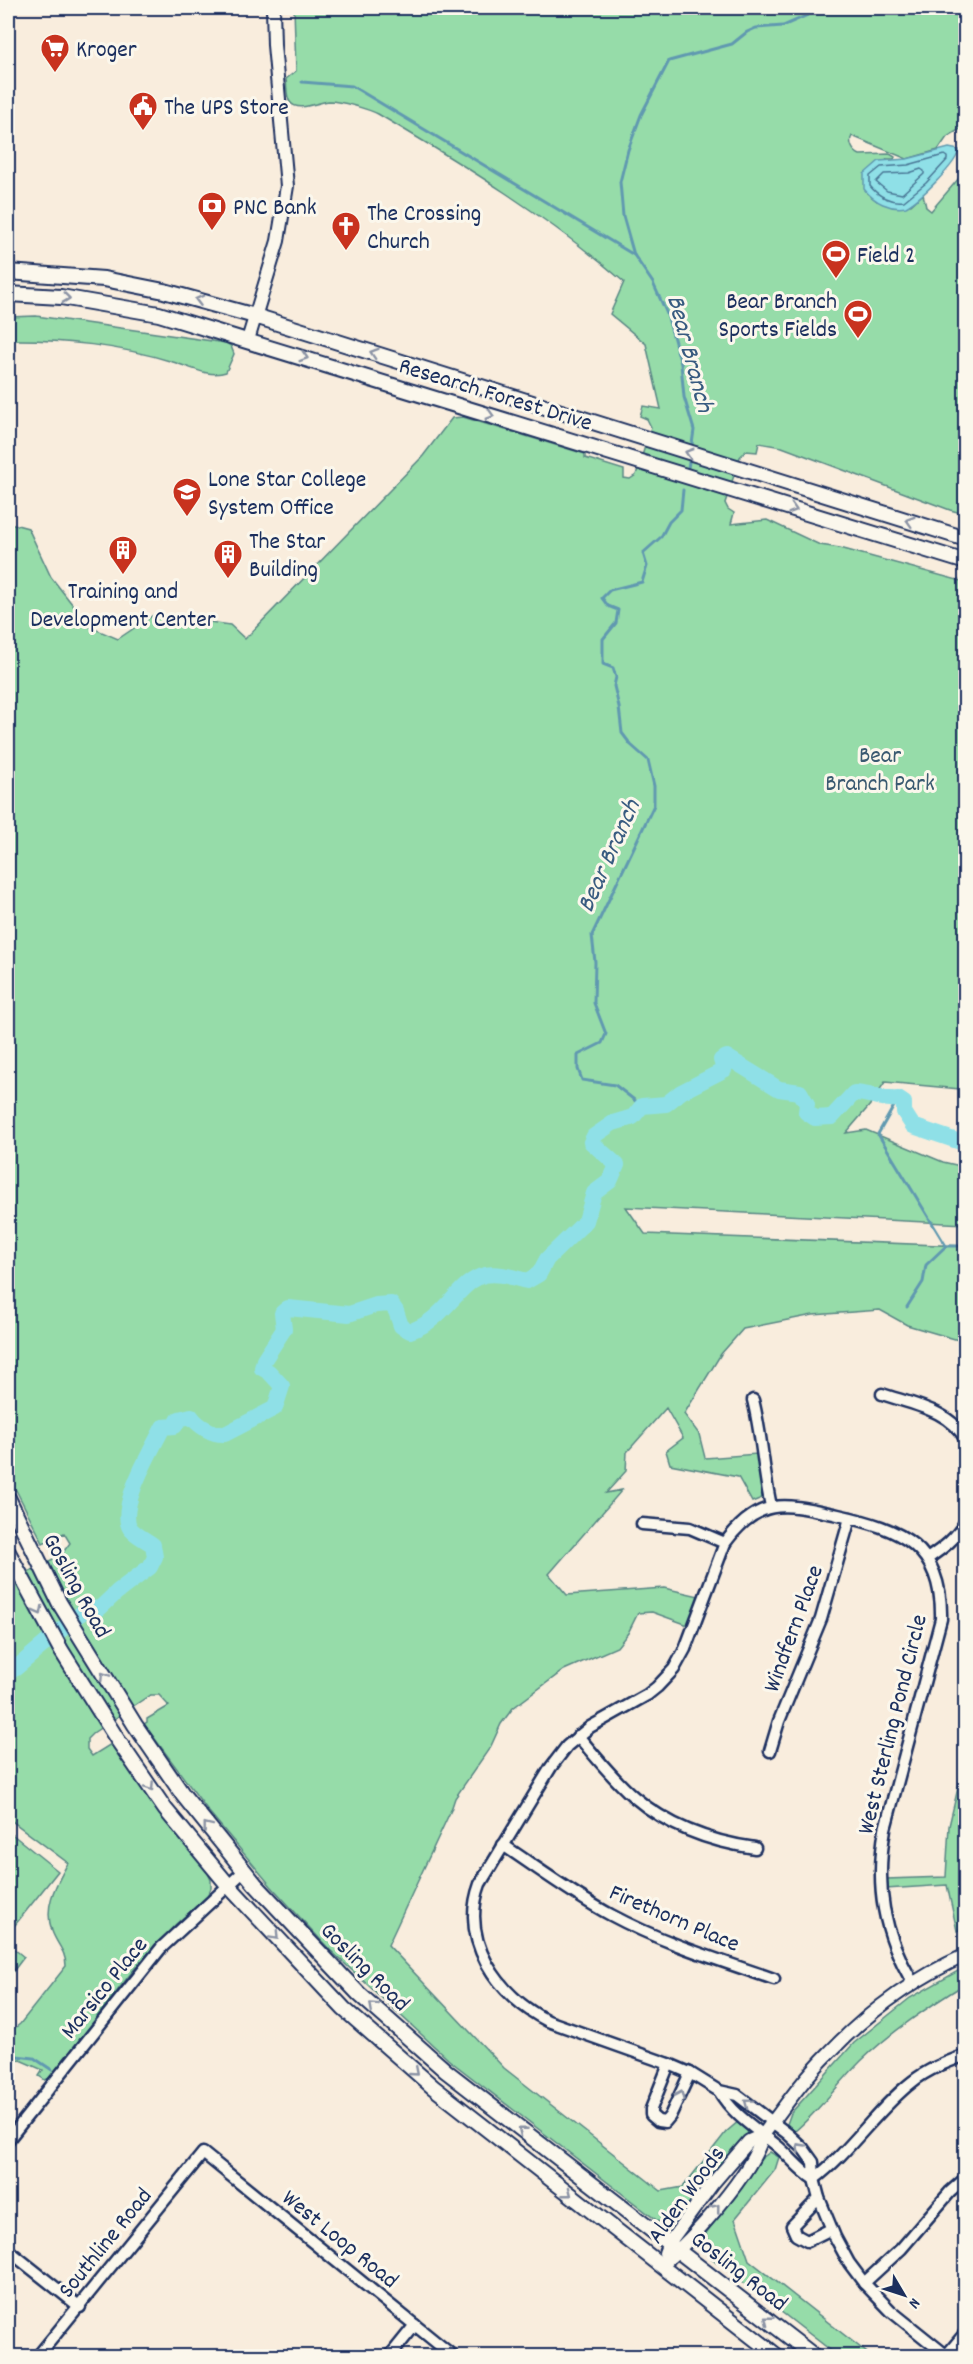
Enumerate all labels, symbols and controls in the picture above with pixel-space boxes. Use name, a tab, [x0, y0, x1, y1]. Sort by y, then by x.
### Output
supermarket icon: Kroger	[39, 32, 71, 74]
place label: Kroger	[76, 34, 137, 68]
public building icon: The UPS Store	[127, 90, 159, 132]
place label: The UPS Store	[164, 92, 289, 126]
bank icon: PNC Bank	[196, 190, 228, 232]
place label: PNC Bank	[233, 192, 317, 226]
place label: The Crossing Church	[367, 198, 481, 260]
church icon: The Crossing Church	[330, 210, 362, 252]
sports icon: Field 2	[820, 238, 852, 280]
place label: Field 2	[857, 240, 916, 274]
place label: Bear Branch Sports Fields	[719, 286, 837, 348]
one-way arrow	[61, 291, 70, 303]
water label: Bear Branch	[655, 291, 722, 418]
one-way arrow	[194, 295, 204, 308]
sports icon: Bear Branch Sports Fields	[842, 298, 874, 340]
one-way arrow	[369, 348, 380, 360]
one-way arrow	[298, 350, 309, 362]
street label: Research Forest Drive	[394, 350, 596, 441]
one-way arrow	[484, 408, 495, 420]
one-way arrow	[684, 448, 695, 460]
place label: Lone Star College System Office	[208, 464, 366, 526]
school or university icon: Lone Star College System Office	[171, 476, 203, 518]
one-way arrow	[787, 502, 798, 514]
one-way arrow	[905, 516, 916, 528]
place label: The Star Building	[249, 526, 325, 588]
building icon: Training and Development Center	[107, 534, 139, 576]
building icon: The Star Building	[212, 538, 244, 580]
place label: Training and Development Center	[30, 576, 216, 638]
park label: Bear Branch Park	[825, 740, 935, 802]
water label: Bear Branch	[569, 793, 652, 919]
street label: Gosling Road	[33, 1528, 118, 1645]
street label: Windfern Place	[756, 1561, 834, 1697]
one-way arrow	[32, 1605, 43, 1616]
street label: West Sterling Pond Circle	[850, 1611, 938, 1838]
one-way arrow	[100, 1672, 111, 1683]
one-way arrow	[143, 1780, 154, 1791]
one-way arrow	[204, 1821, 215, 1832]
street label: Firethorn Place	[603, 1877, 744, 1962]
street label: Gosling Road	[311, 1915, 417, 2021]
one-way arrow	[268, 1929, 279, 1939]
street label: Marsico Place	[54, 1931, 157, 2047]
one-way arrow	[369, 2002, 379, 2013]
one-way arrow	[408, 2065, 419, 2076]
one-way arrow	[672, 2091, 684, 2102]
one-way arrow	[743, 2099, 754, 2110]
one-way arrow	[518, 2128, 529, 2139]
street label: Alden Woods	[640, 2140, 735, 2252]
one-way arrow	[796, 2143, 807, 2153]
street label: Southline Road	[51, 2181, 162, 2306]
street label: West Loop Road	[273, 2183, 405, 2298]
one-way arrow	[561, 2185, 572, 2196]
one-way arrow	[709, 2204, 720, 2215]
street label: Gosling Road	[682, 2224, 794, 2321]
north arrow	[874, 2265, 934, 2325]
text: N	[902, 2293, 925, 2313]
one-way arrow	[763, 2317, 774, 2328]

